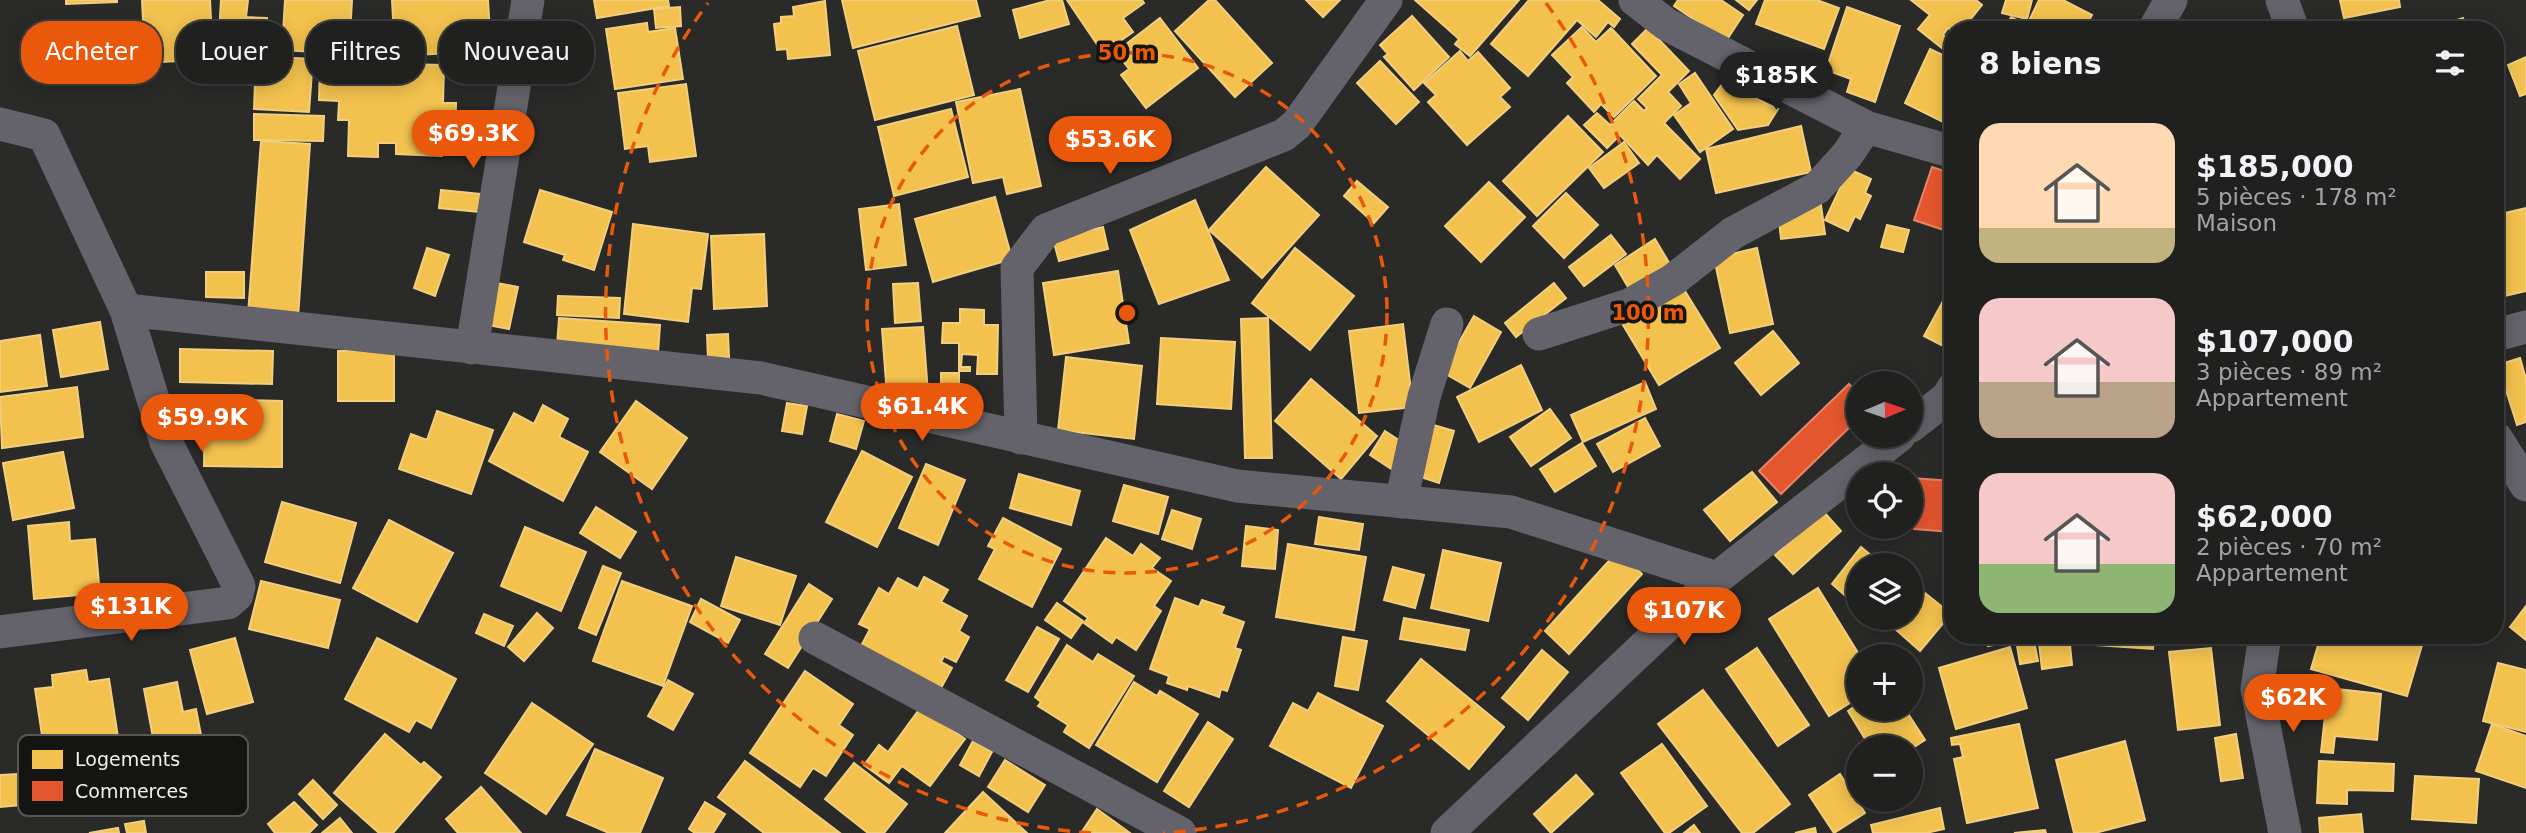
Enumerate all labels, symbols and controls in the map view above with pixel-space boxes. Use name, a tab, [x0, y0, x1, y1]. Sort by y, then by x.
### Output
chip: Acheter	[21, 21, 162, 84]
chip: Louer	[176, 21, 292, 84]
chip: Filtres	[306, 21, 425, 84]
chip: Nouveau	[439, 21, 594, 84]
text: 50 m	[1098, 41, 1156, 65]
icon: filters	[2431, 44, 2469, 82]
text: 8 biens	[1979, 46, 2102, 81]
pin: $185K	[1727, 52, 1825, 112]
text: $185K	[1735, 62, 1817, 88]
pin: $69.3K	[416, 110, 530, 170]
pin: $53.6K	[1053, 116, 1167, 176]
text: $69.3K	[428, 120, 518, 146]
text: $53.6K	[1065, 126, 1155, 152]
text: $185,000	[2196, 149, 2354, 184]
icon: home	[2035, 151, 2119, 235]
text: 5 pièces · 178 m²	[2196, 184, 2397, 210]
text: Maison	[2196, 210, 2277, 236]
centre of rings	[1115, 301, 1139, 325]
text: 100 m	[1611, 301, 1685, 325]
text: $107,000	[2196, 324, 2354, 359]
icon: home	[2035, 326, 2119, 410]
text: 3 pièces · 89 m²	[2196, 359, 2382, 385]
north arrow	[1846, 371, 1923, 448]
map controls	[1846, 371, 1923, 812]
pin: $61.4K	[865, 384, 979, 443]
text: Appartement	[2196, 385, 2348, 411]
text: $61.4K	[877, 393, 967, 419]
pin: $59.9K	[145, 394, 259, 454]
text: $59.9K	[157, 404, 247, 430]
button: locate	[1846, 462, 1923, 539]
text: $62,000	[2196, 499, 2333, 534]
icon: home	[2035, 501, 2119, 585]
text: 2 pièces · 70 m²	[2196, 534, 2382, 560]
button: layers	[1846, 553, 1923, 630]
text: Appartement	[2196, 560, 2348, 586]
pin: $131K	[82, 584, 180, 643]
pin: $107K	[1635, 588, 1733, 647]
text: $131K	[90, 593, 172, 619]
text: $107K	[1643, 597, 1725, 623]
button: +	[1846, 644, 1923, 721]
pin: $62K	[2252, 674, 2334, 734]
text: $62K	[2260, 684, 2326, 710]
legend	[18, 735, 248, 816]
button: −	[1846, 735, 1923, 812]
text: Logements	[75, 748, 180, 770]
text: Commerces	[75, 780, 188, 802]

